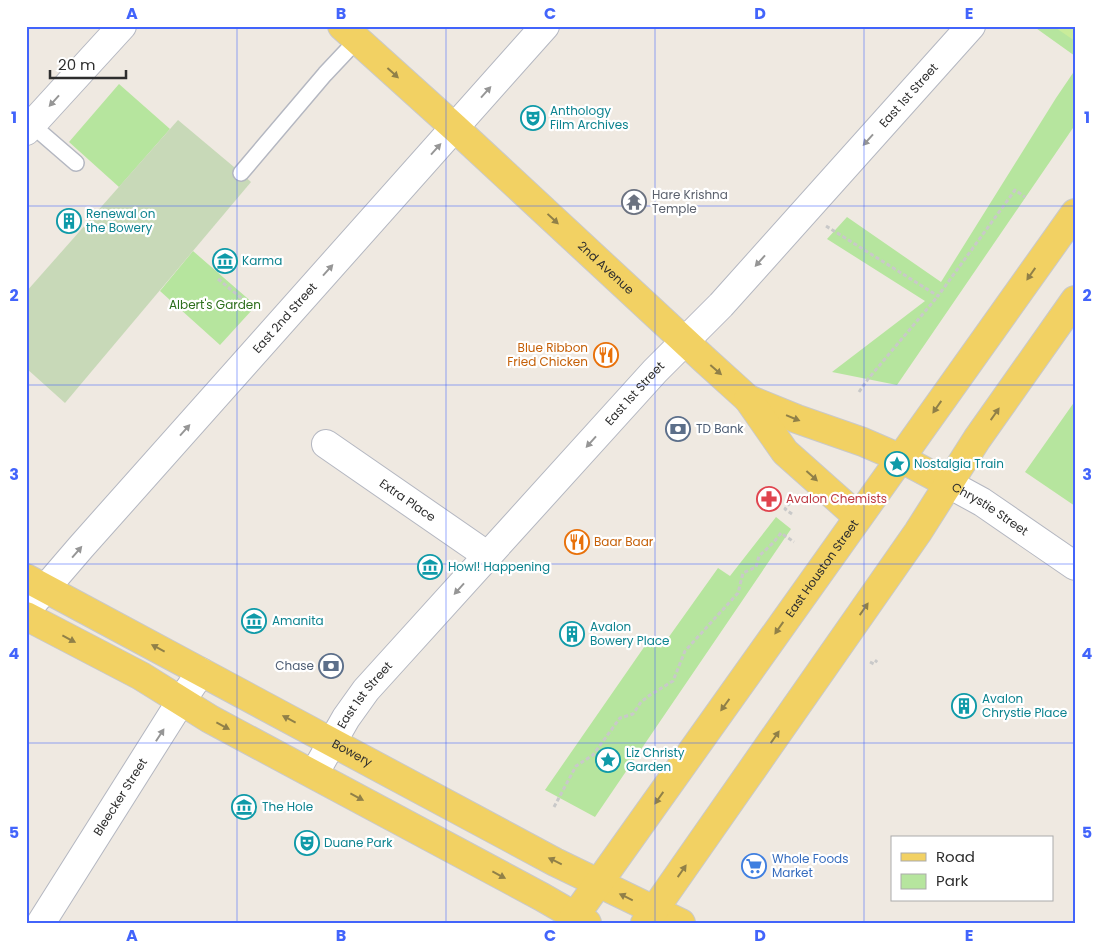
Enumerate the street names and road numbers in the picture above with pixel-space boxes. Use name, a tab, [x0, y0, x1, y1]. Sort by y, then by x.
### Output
street label: East 1st Street	[875, 59, 942, 131]
street label: 2nd Avenue	[574, 237, 638, 298]
street label: East 2nd Street	[249, 279, 321, 357]
street label: East 1st Street	[601, 357, 668, 429]
street label: Extra Place	[376, 474, 439, 525]
street label: Chrystie Street	[949, 478, 1032, 539]
street label: East Houston Street	[781, 516, 862, 621]
street label: East 1st Street	[333, 658, 396, 732]
street label: Bowery	[329, 735, 376, 770]
street label: Bleecker Street	[89, 755, 151, 839]

